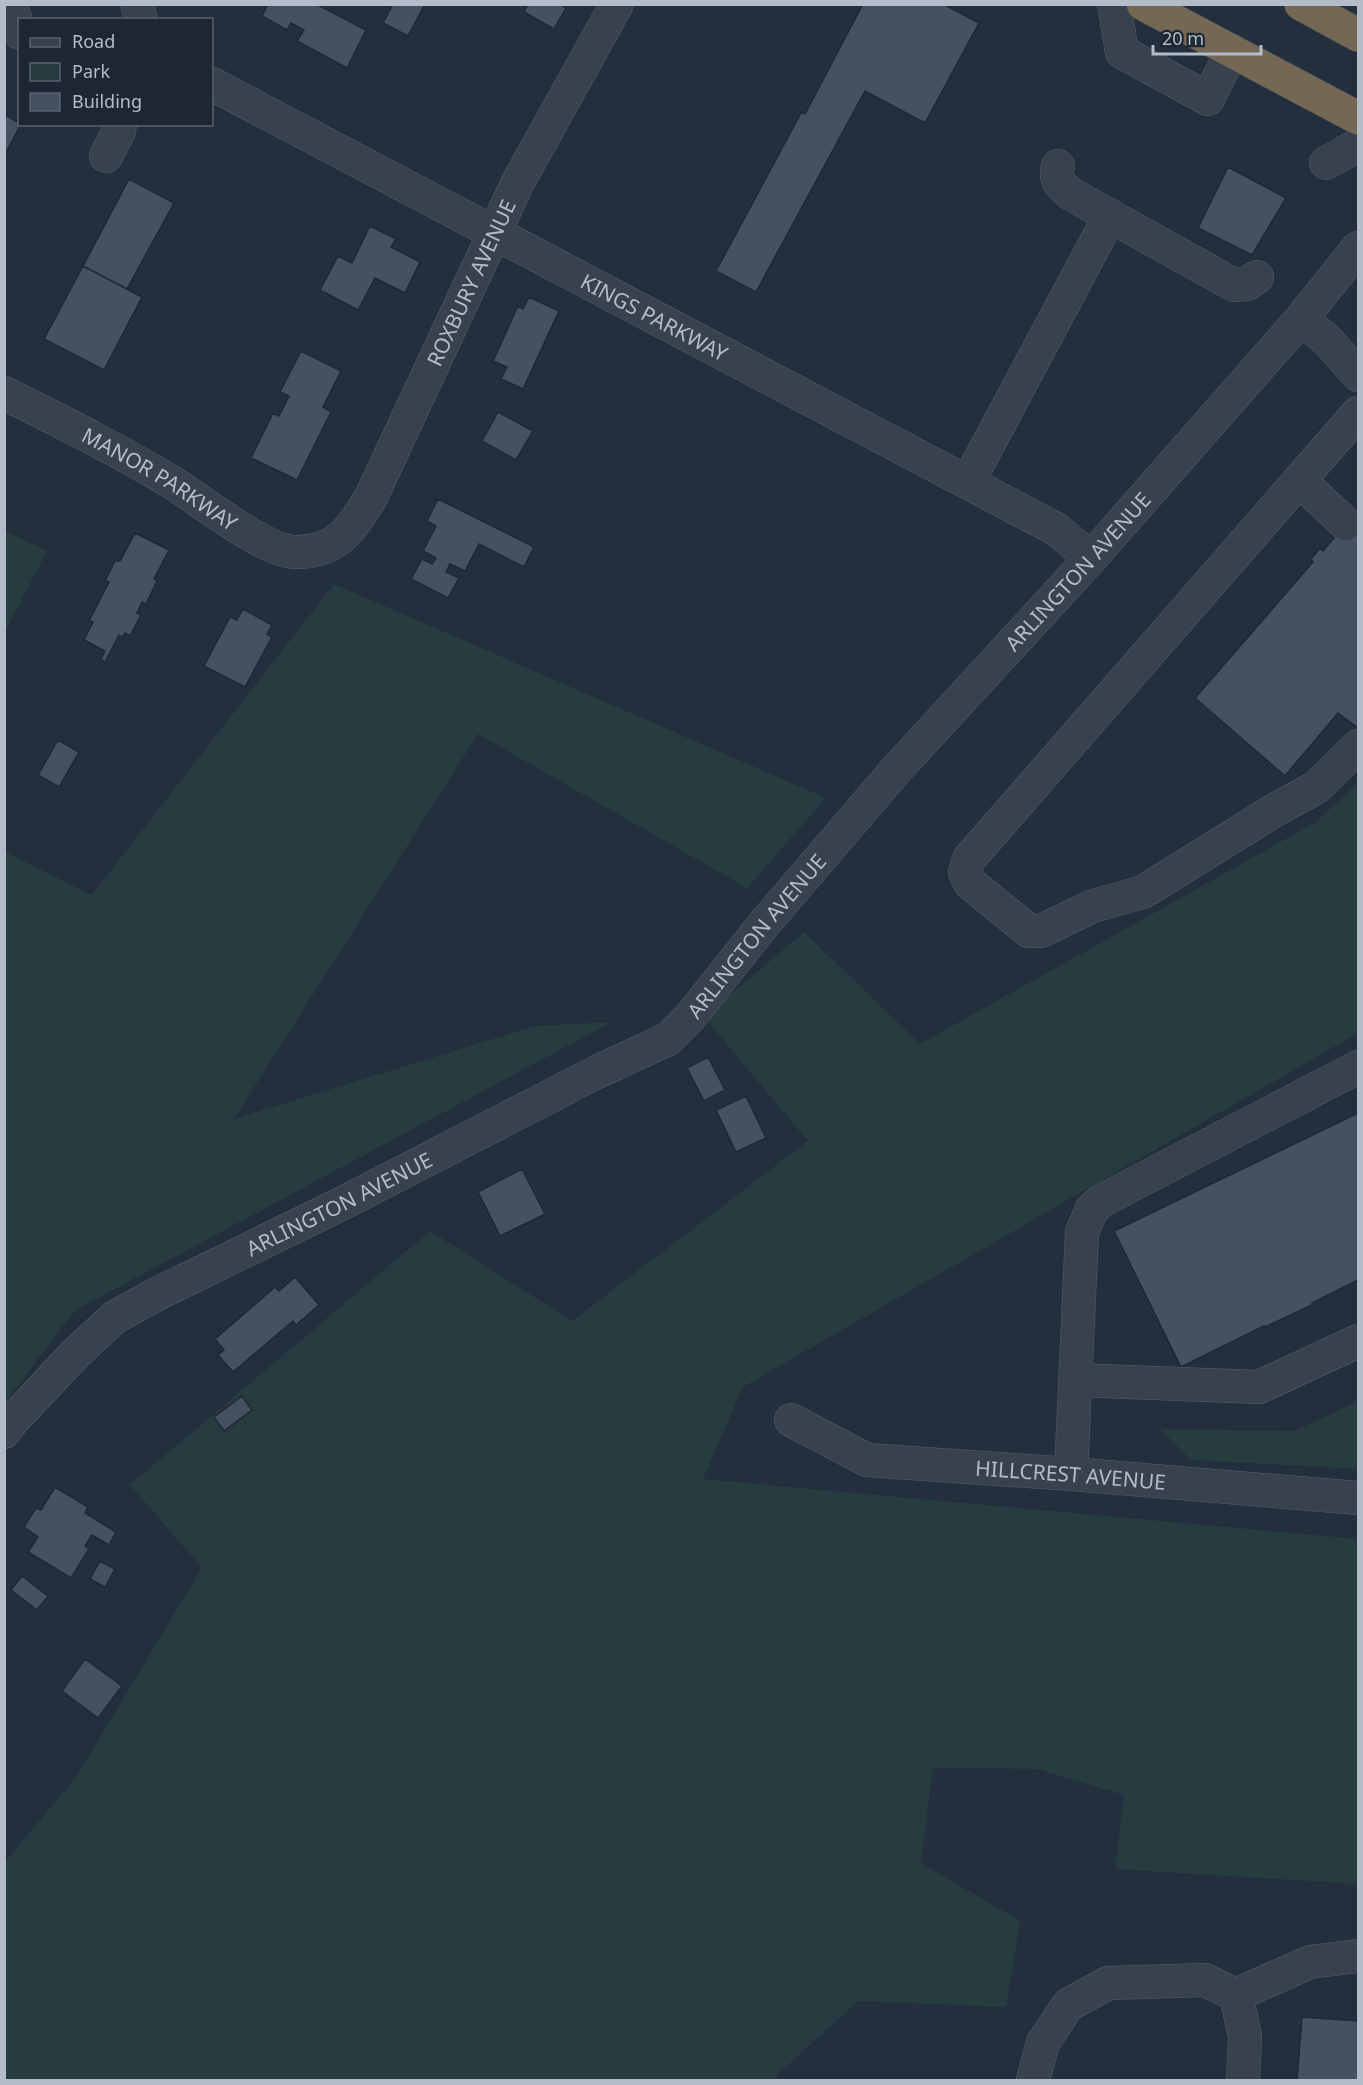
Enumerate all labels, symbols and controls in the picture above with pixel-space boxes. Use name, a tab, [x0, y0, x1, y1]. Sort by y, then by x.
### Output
legend	[18, 18, 213, 126]
scale bar	[1153, 18, 1261, 56]
text: 20 m	[1162, 26, 1204, 50]
text: Road	[72, 29, 115, 53]
text: Park	[72, 59, 110, 83]
text: Building	[72, 89, 142, 113]
street label: ROXBURY AVENUE	[420, 195, 522, 371]
street label: KINGS PARKWAY	[576, 267, 733, 367]
street label: MANOR PARKWAY	[77, 421, 243, 537]
street label: ARLINGTON AVENUE	[999, 486, 1157, 657]
street label: ARLINGTON AVENUE	[681, 848, 832, 1024]
street label: ARLINGTON AVENUE	[241, 1145, 437, 1262]
street label: HILLCREST AVENUE	[974, 1453, 1167, 1496]

